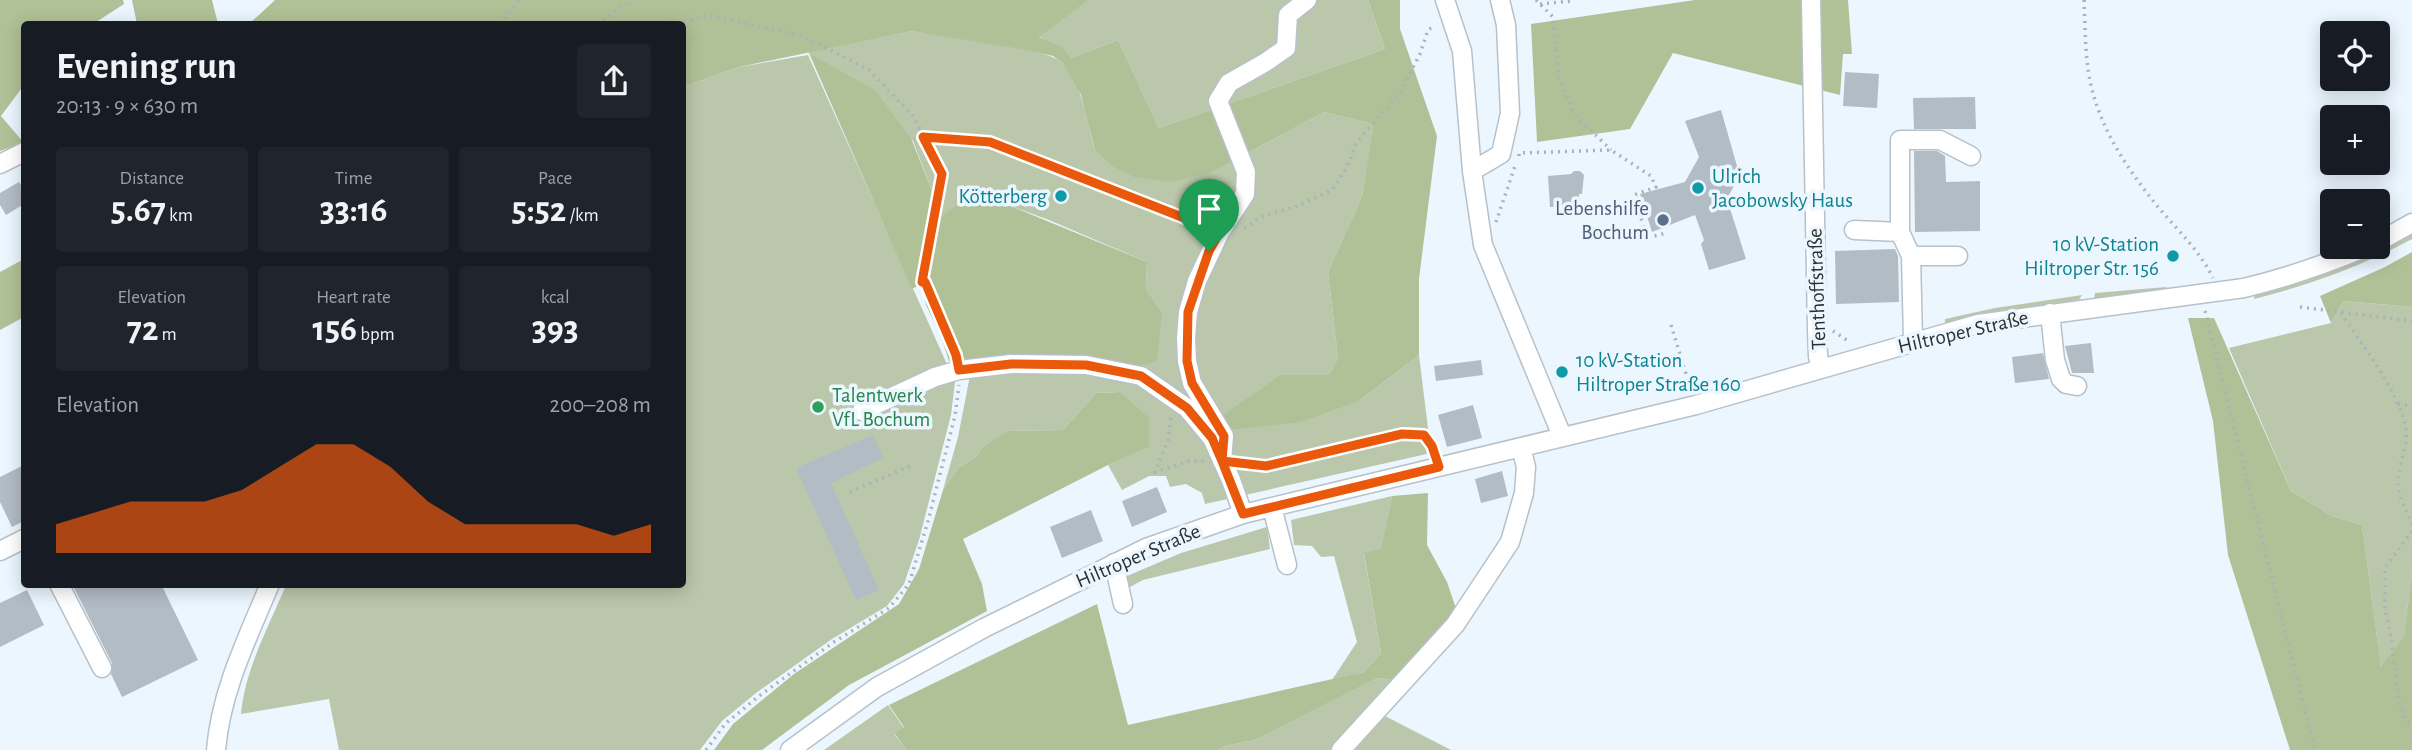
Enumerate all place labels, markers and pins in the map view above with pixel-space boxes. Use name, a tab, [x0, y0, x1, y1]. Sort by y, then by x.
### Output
place label: Ulrich Jacobowsky Haus	[1712, 166, 1853, 211]
pin	[1179, 179, 1239, 251]
marker: Ulrich Jacobowsky Haus	[1690, 180, 1706, 196]
place label: Kötterberg	[959, 186, 1048, 207]
marker: Kötterberg	[1053, 188, 1069, 204]
place label: Lebenshilfe Bochum	[1555, 198, 1649, 243]
marker: Lebenshilfe Bochum	[1655, 212, 1671, 228]
place label: 10 kV-Station Hiltroper Str. 156	[2024, 234, 2159, 279]
marker: 10 kV-Station Hiltroper Str. 156	[2165, 248, 2181, 264]
place label: 10 kV-Station Hiltroper Straße 160	[1576, 350, 1741, 395]
marker: 10 kV-Station Hiltroper Straße 160	[1554, 364, 1570, 380]
place label: Talentwerk VfL Bochum	[832, 385, 930, 430]
marker: Talentwerk VfL Bochum	[810, 399, 826, 415]

